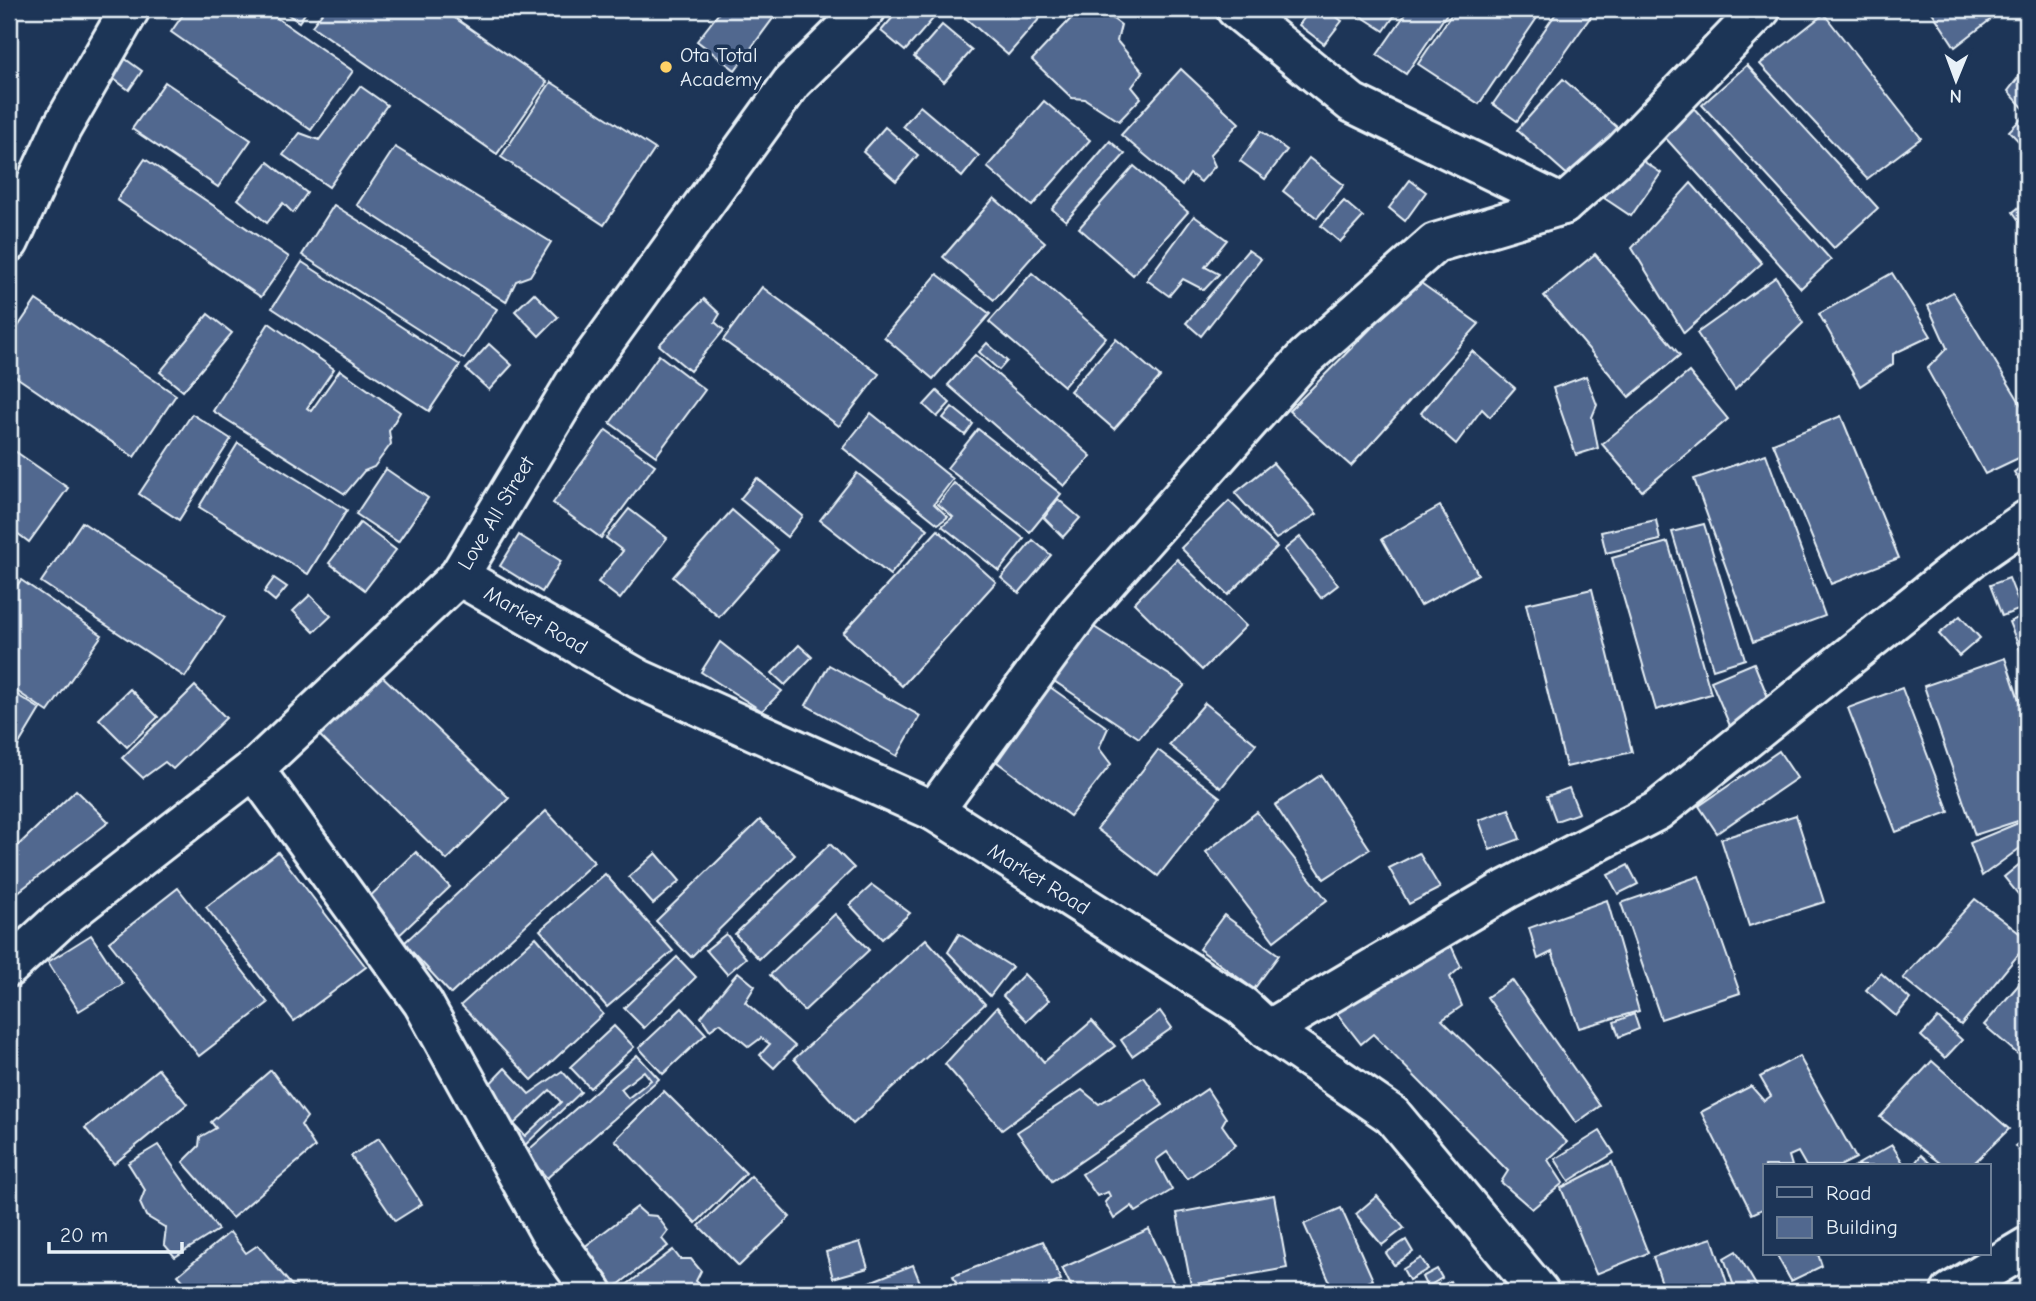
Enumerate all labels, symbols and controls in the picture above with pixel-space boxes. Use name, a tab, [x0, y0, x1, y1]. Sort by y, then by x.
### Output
place label: Ota Total Academy	[680, 43, 762, 91]
north arrow	[1920, 46, 1990, 116]
marker: Ota Total Academy	[658, 59, 674, 75]
text: N	[1949, 85, 1962, 107]
street label: Love All Street	[453, 451, 540, 574]
street label: Market Road	[480, 581, 592, 659]
street label: Market Road	[984, 838, 1094, 920]
legend	[1763, 1164, 1990, 1256]
text: Road	[1826, 1181, 1871, 1205]
scale bar	[49, 1210, 182, 1254]
text: Building	[1826, 1215, 1898, 1239]
text: 20 m	[60, 1223, 108, 1247]

